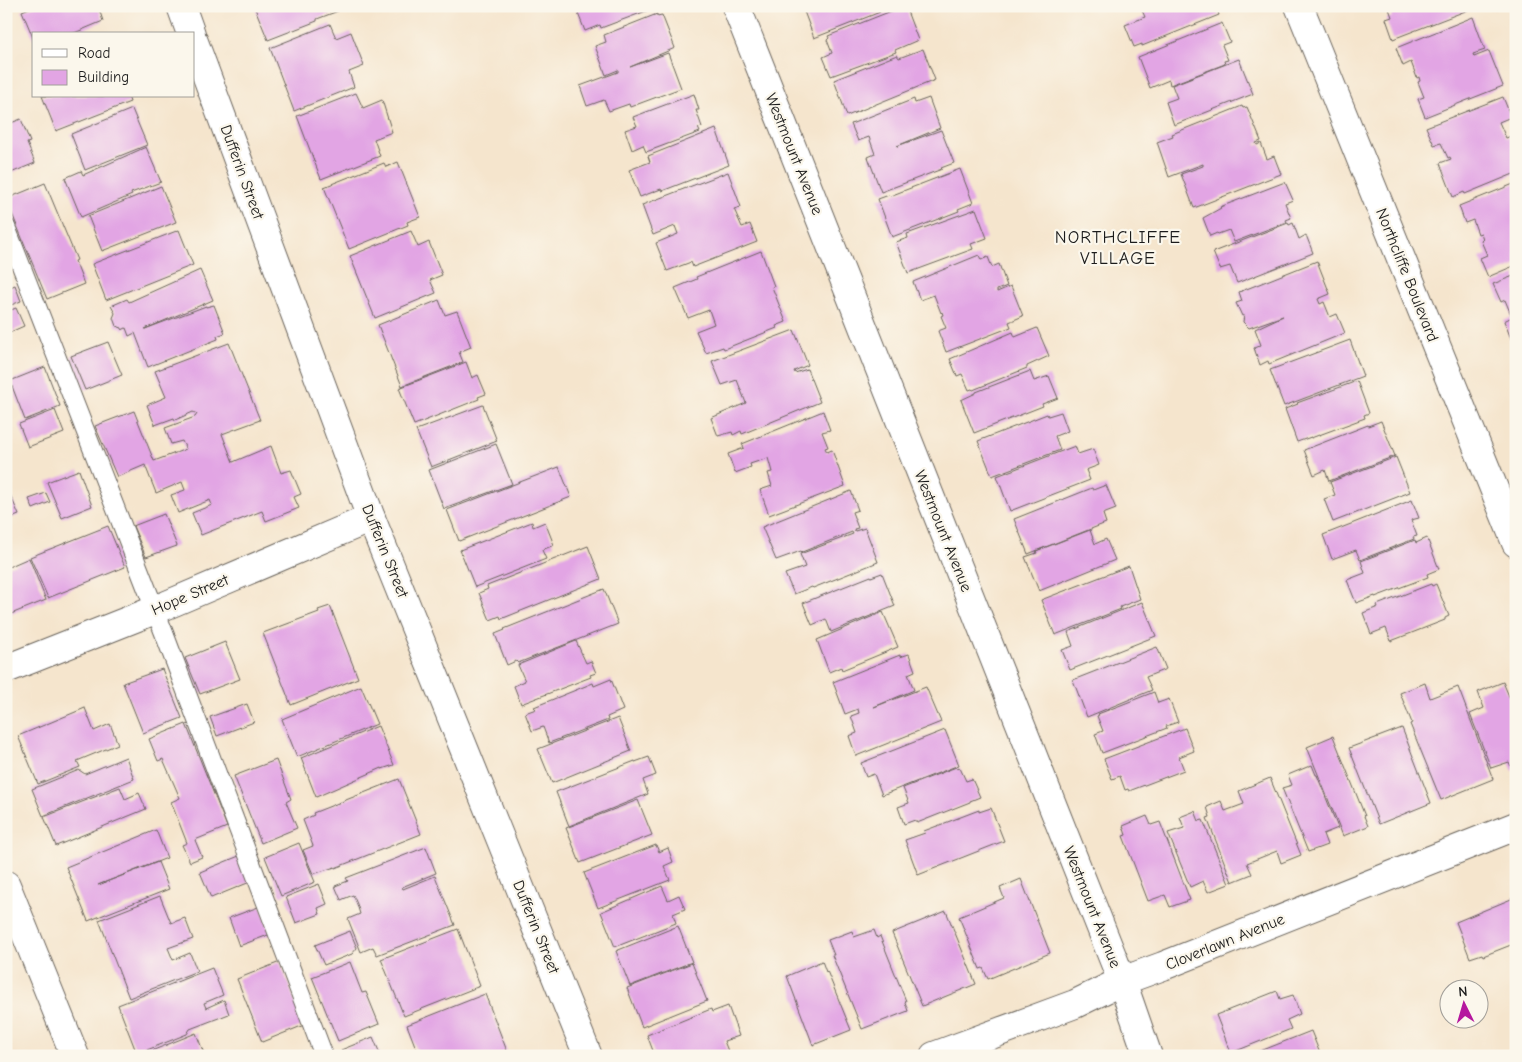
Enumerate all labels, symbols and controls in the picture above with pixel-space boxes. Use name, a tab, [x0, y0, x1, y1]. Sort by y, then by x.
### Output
legend	[32, 32, 195, 98]
text: Road	[78, 44, 110, 62]
text: Building	[78, 68, 129, 86]
street label: Westmount Avenue	[761, 91, 827, 217]
street label: Dufferin Street	[217, 122, 268, 222]
street label: Northcliffe Boulevard	[1372, 206, 1442, 344]
district label: NORTHCLIFFE VILLAGE	[1055, 227, 1181, 269]
street label: Westmount Avenue	[910, 468, 976, 594]
street label: Dufferin Street	[358, 502, 412, 601]
street label: Hope Street	[149, 571, 232, 619]
street label: Westmount Avenue	[1059, 844, 1125, 970]
street label: Dufferin Street	[509, 878, 563, 977]
street label: Cloverlawn Avenue	[1163, 910, 1287, 974]
north arrow	[1440, 980, 1490, 1030]
text: N	[1458, 983, 1468, 1000]

